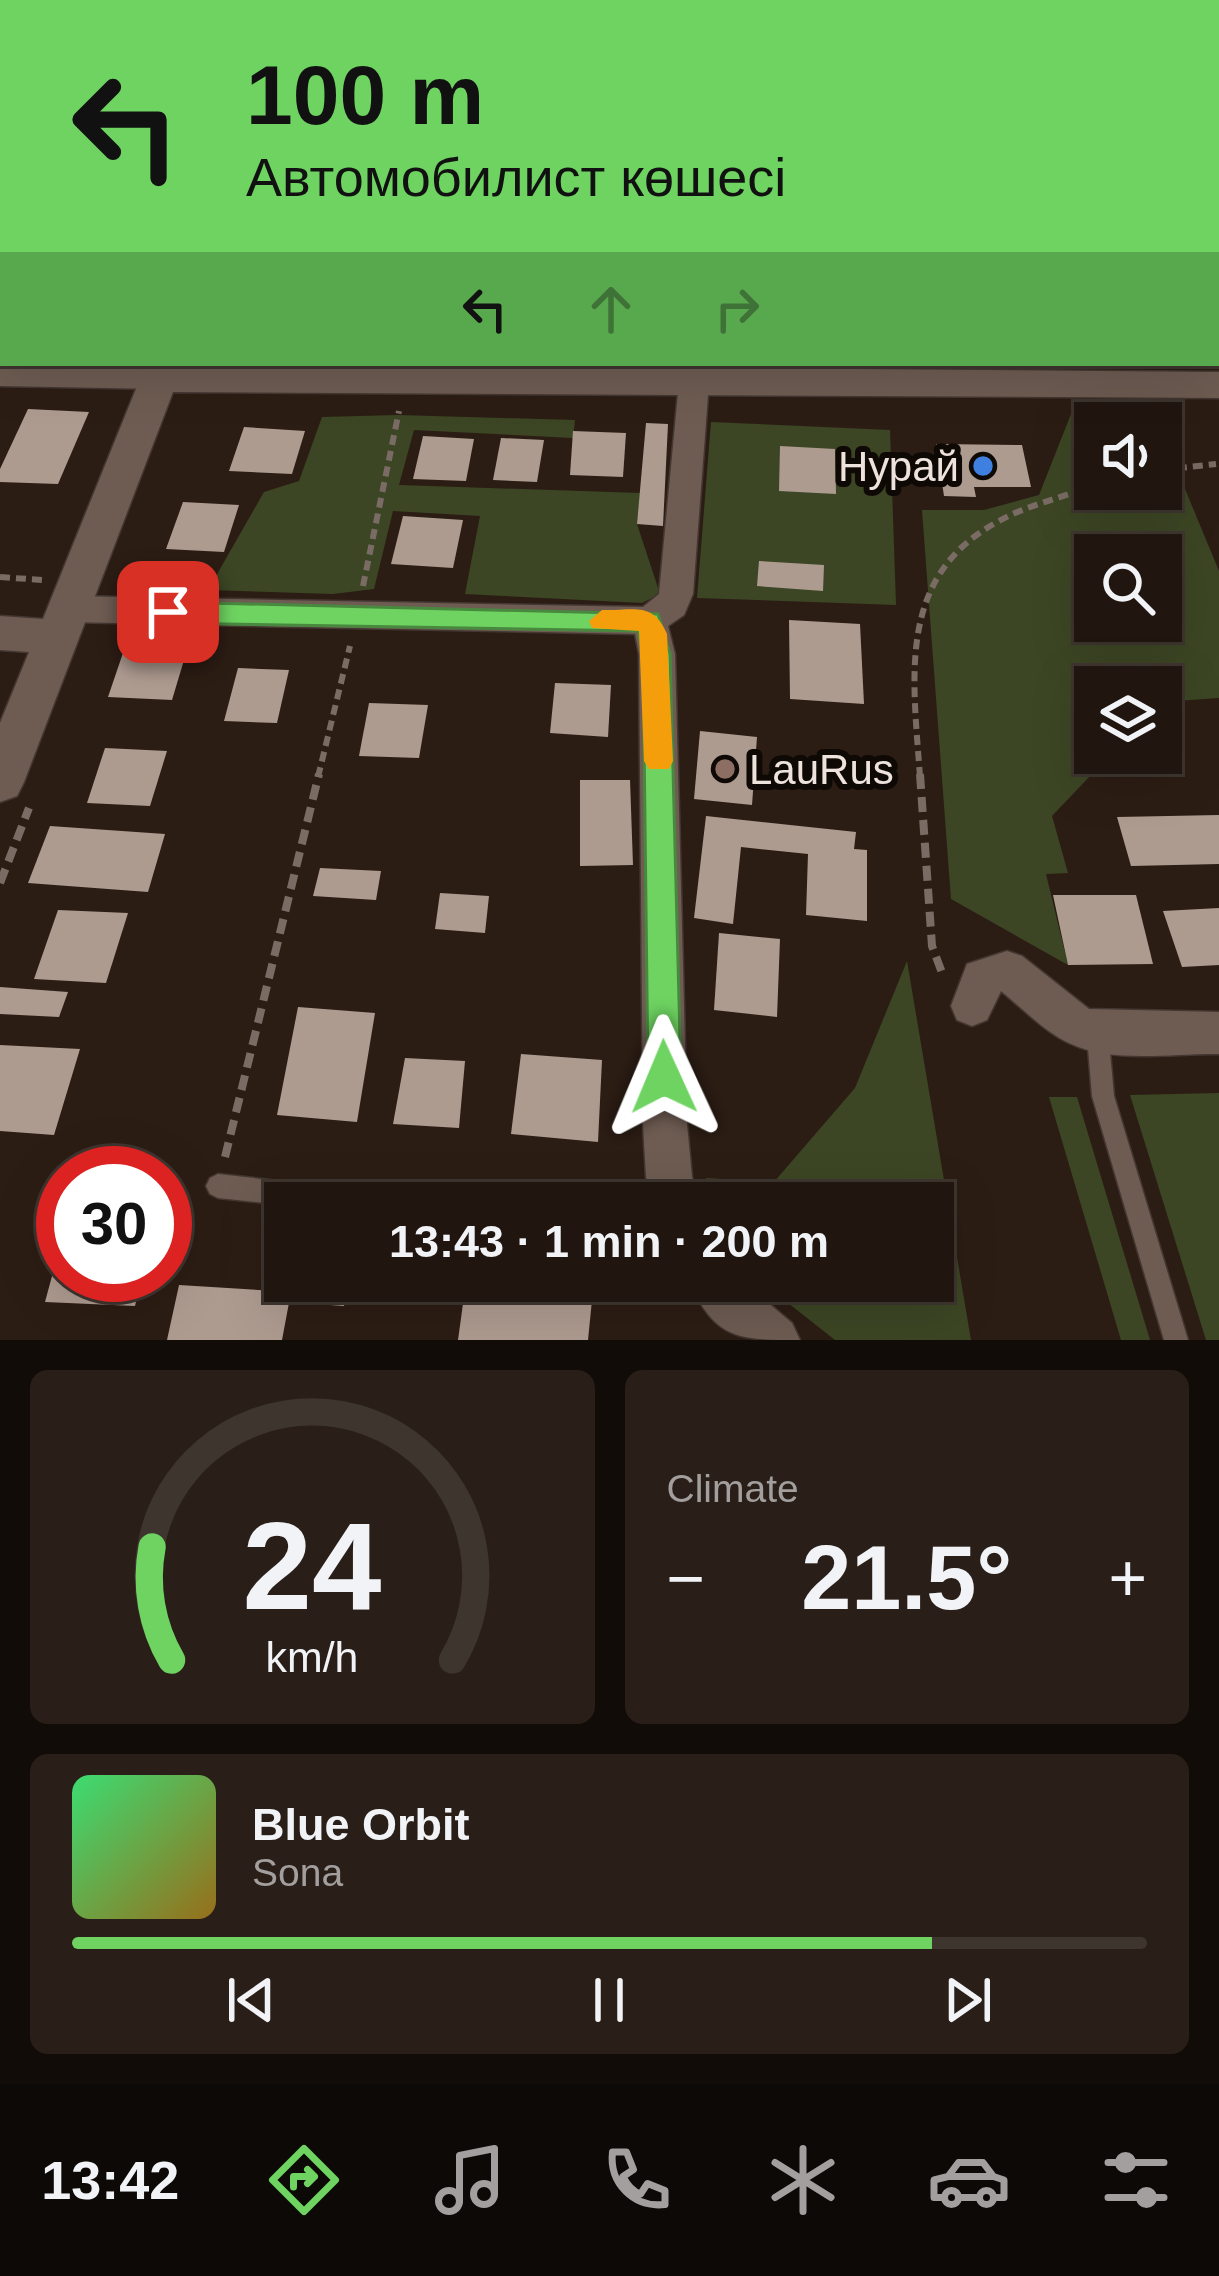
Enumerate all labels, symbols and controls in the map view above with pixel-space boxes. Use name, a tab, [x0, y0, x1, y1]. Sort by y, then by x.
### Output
icon: left	[48, 48, 204, 204]
text: 100 m	[246, 48, 484, 142]
text: Автомобилист көшесі	[246, 147, 786, 207]
icon: left	[452, 276, 518, 342]
icon: ahead	[578, 276, 644, 342]
icon: right	[704, 276, 770, 342]
map controls	[1074, 402, 1182, 774]
button: sound	[1074, 402, 1182, 510]
place label: Нурай	[838, 443, 959, 490]
marker: Нурай	[970, 453, 996, 479]
button: search	[1074, 534, 1182, 642]
pin	[117, 561, 219, 663]
icon: arrive	[135, 579, 201, 645]
button: layers	[1074, 666, 1182, 774]
place label: LauRus	[749, 746, 894, 793]
marker: LauRus	[712, 756, 738, 782]
position arrow	[601, 1014, 727, 1140]
speed limit sign: 30	[36, 1146, 192, 1302]
text: 13:43 · 1 min · 200 m	[389, 1216, 829, 1267]
text: Climate	[667, 1467, 799, 1510]
text: 24	[243, 1496, 382, 1635]
text: 21.5°	[801, 1528, 1012, 1628]
text: −	[667, 1541, 705, 1615]
text: +	[1108, 1541, 1147, 1615]
text: km/h	[266, 1633, 359, 1681]
text: Blue Orbit	[252, 1799, 470, 1850]
text: Sona	[252, 1851, 343, 1894]
icon: previous	[218, 1967, 284, 2033]
icon: pause	[576, 1967, 642, 2033]
icon: next	[935, 1967, 1001, 2033]
icon: directions	[262, 2138, 346, 2222]
icon: music	[428, 2138, 512, 2222]
icon: phone	[595, 2138, 679, 2222]
icon: climate	[761, 2138, 845, 2222]
icon: car	[927, 2138, 1011, 2222]
icon: filters	[1094, 2138, 1178, 2222]
text: 13:42	[41, 2150, 179, 2210]

